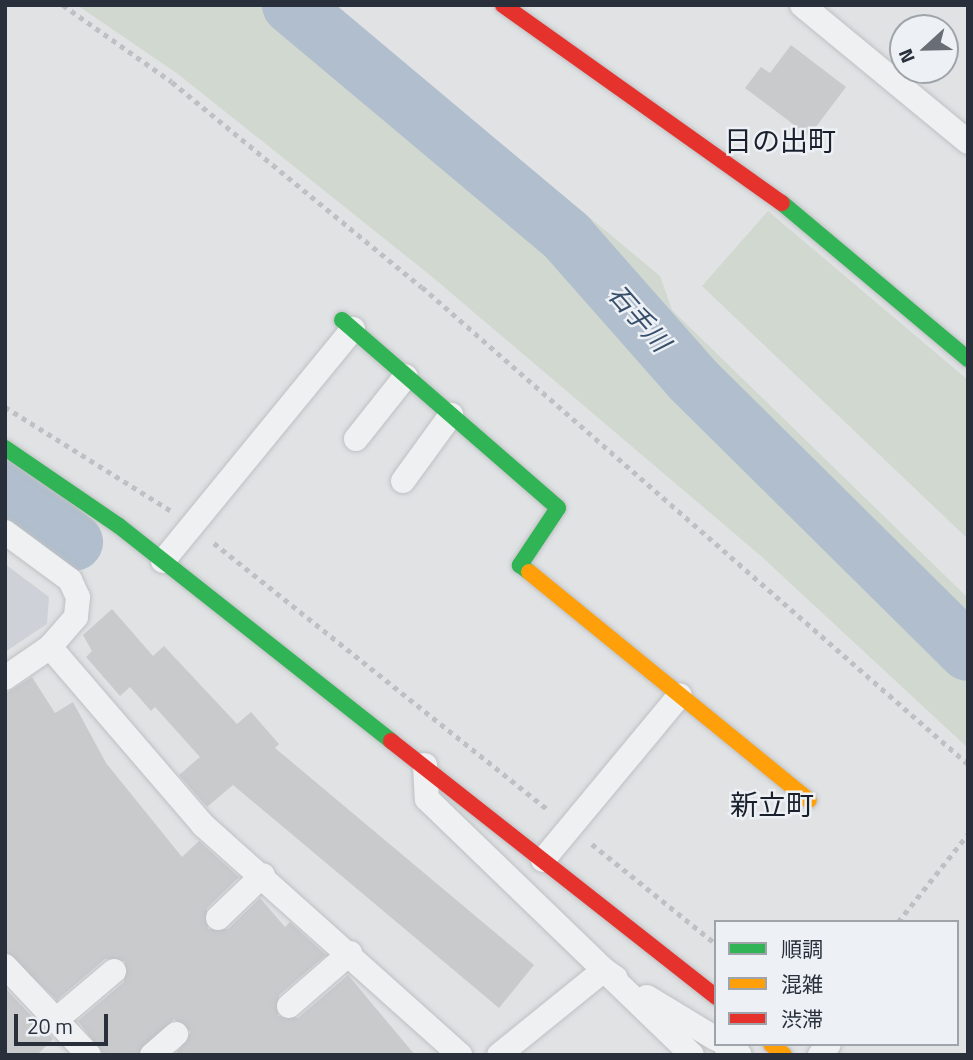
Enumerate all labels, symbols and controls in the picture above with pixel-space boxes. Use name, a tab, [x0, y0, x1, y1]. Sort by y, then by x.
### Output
north arrow	[889, 14, 959, 84]
text: N	[890, 45, 922, 68]
district label: 日の出町	[724, 124, 836, 158]
water label: 石手川	[602, 278, 676, 358]
district label: 新立町	[730, 788, 814, 822]
legend	[714, 920, 959, 1046]
text: 順調	[781, 933, 823, 965]
text: 混雑	[781, 968, 823, 1000]
scale bar	[18, 1000, 112, 1044]
text: 渋滞	[781, 1003, 823, 1035]
text: 20 m	[27, 1010, 73, 1042]

